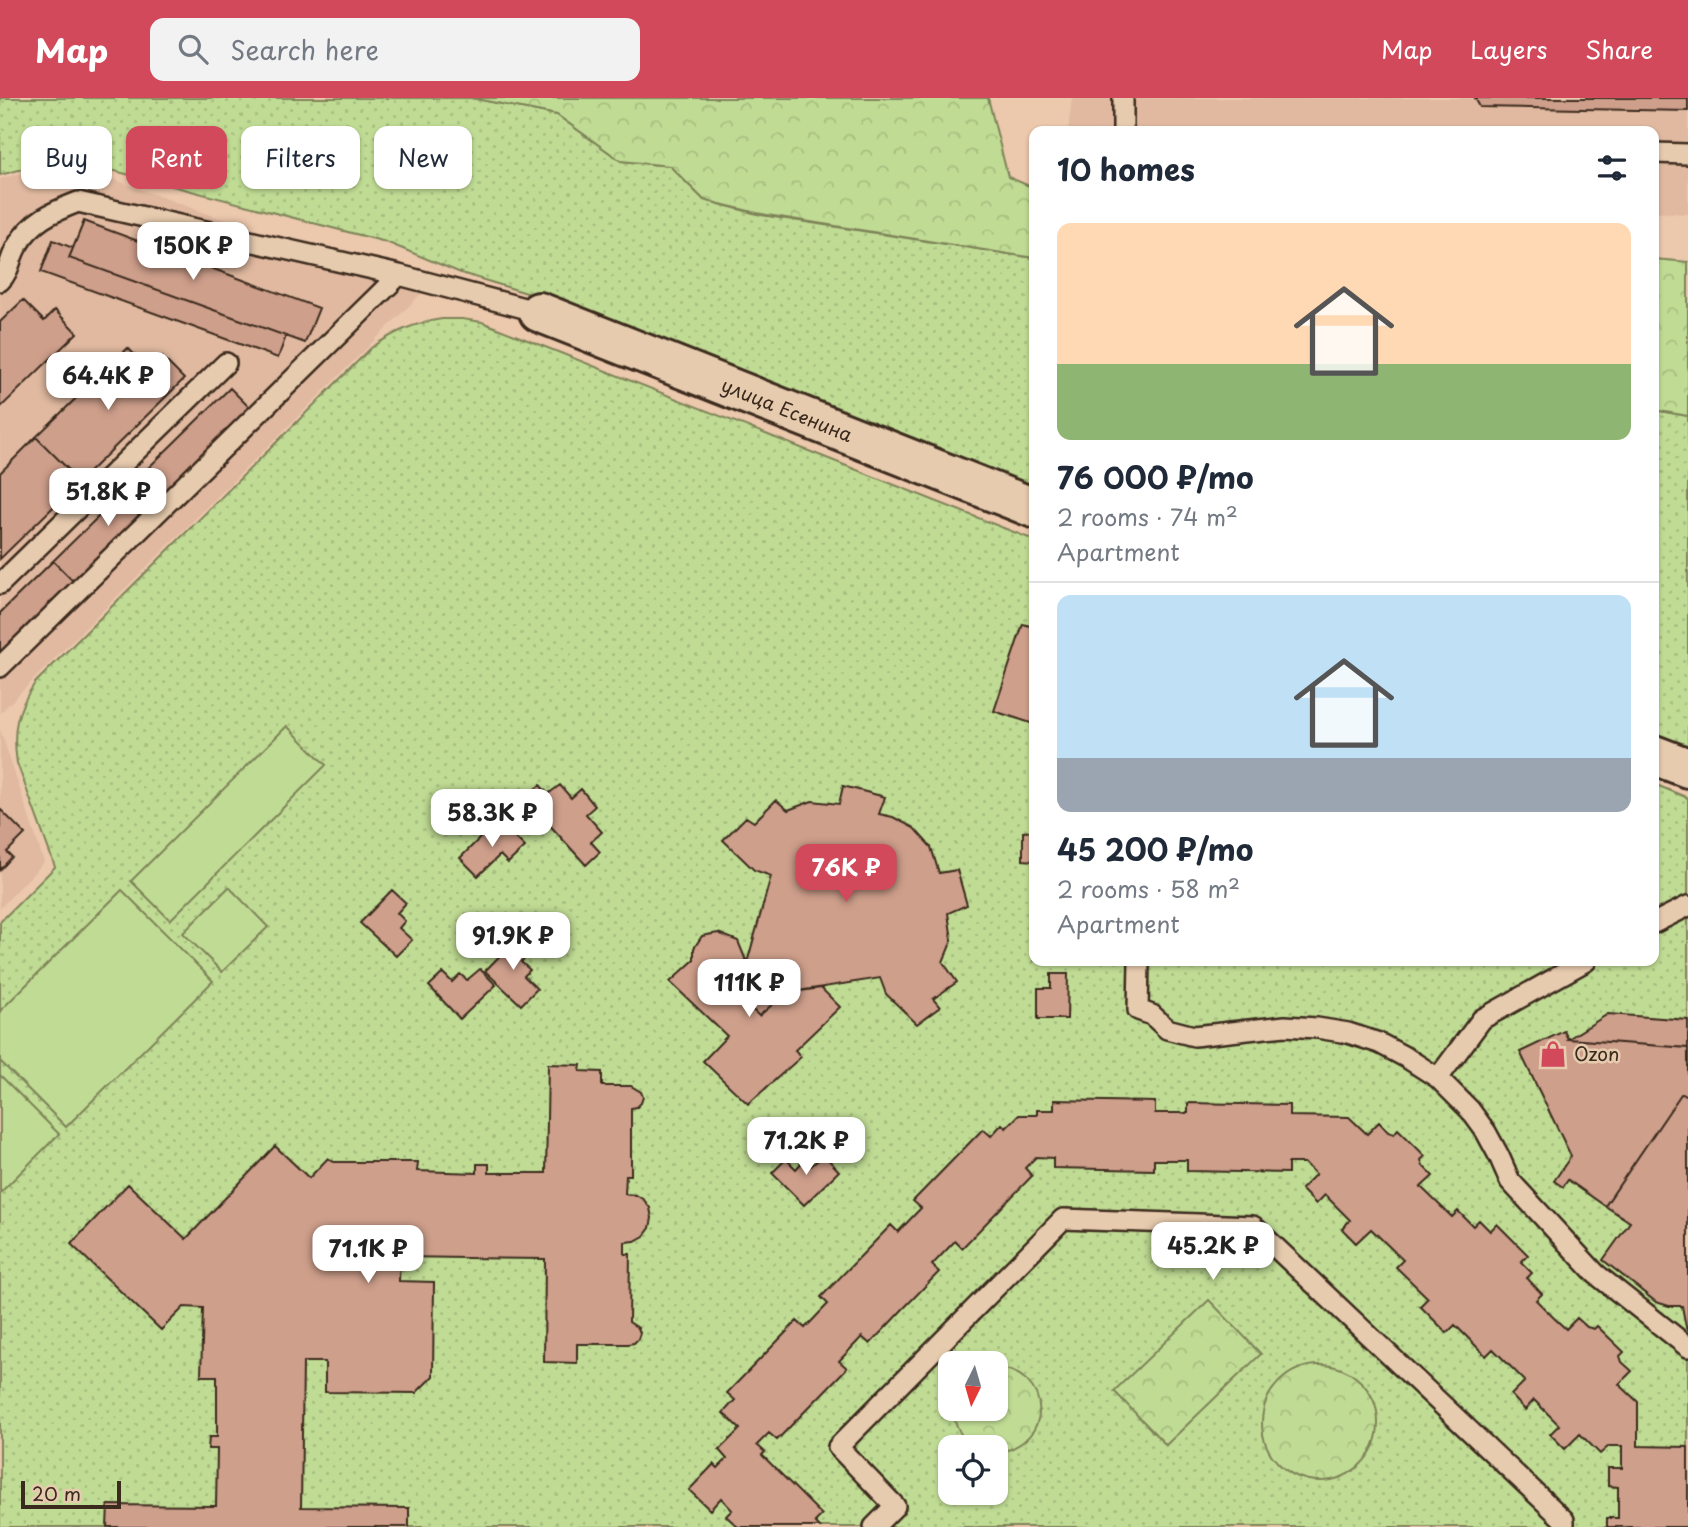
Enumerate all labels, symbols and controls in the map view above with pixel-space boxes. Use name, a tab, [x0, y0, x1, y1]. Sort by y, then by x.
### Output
search box	[150, 18, 640, 81]
text: Map	[35, 24, 108, 74]
icon: search	[174, 30, 212, 68]
text: Search here	[230, 30, 379, 69]
text: Map	[1381, 31, 1432, 67]
text: Layers	[1470, 31, 1547, 67]
text: Share	[1585, 31, 1653, 67]
chip: Buy	[21, 126, 112, 189]
chip: Rent	[126, 126, 227, 189]
chip: Filters	[241, 126, 360, 189]
chip: New	[374, 126, 472, 189]
text: 10 homes	[1057, 146, 1195, 191]
icon: filters	[1593, 149, 1631, 187]
pin: 150K ₽	[136, 222, 250, 282]
text: 150K ₽	[153, 227, 233, 262]
icon: home	[1281, 268, 1407, 394]
pin: 64.4K ₽	[43, 352, 173, 412]
text: 64.4K ₽	[62, 357, 154, 392]
street label: улица Есенина	[718, 370, 857, 448]
text: 76 000 ₽/mo	[1057, 454, 1254, 499]
pin: 51.8K ₽	[43, 468, 173, 528]
text: 51.8K ₽	[65, 473, 151, 508]
text: 2 rooms · 74 m²	[1057, 499, 1238, 534]
text: Apartment	[1057, 534, 1180, 569]
icon: home	[1281, 640, 1407, 766]
pin: 58.3K ₽	[427, 790, 557, 849]
text: 58.3K ₽	[447, 794, 537, 829]
text: 45 200 ₽/mo	[1057, 826, 1253, 871]
pin: 76K ₽	[797, 844, 895, 904]
text: 76K ₽	[812, 849, 880, 884]
text: 2 rooms · 58 m²	[1057, 871, 1240, 906]
text: Apartment	[1057, 906, 1180, 941]
pin: 91.9K ₽	[448, 912, 578, 972]
text: 91.9K ₽	[472, 917, 554, 952]
pin: 111K ₽	[692, 960, 806, 1019]
text: 111K ₽	[714, 964, 784, 999]
shop icon: Ozon	[1538, 1039, 1568, 1069]
place label: Ozon	[1574, 1039, 1619, 1067]
pin: 71.2K ₽	[741, 1118, 871, 1177]
text: 71.2K ₽	[763, 1122, 849, 1157]
pin: 45.2K ₽	[1148, 1222, 1278, 1282]
pin: 71.1K ₽	[303, 1226, 433, 1285]
text: 45.2K ₽	[1167, 1227, 1259, 1262]
text: 71.1K ₽	[328, 1230, 408, 1265]
north arrow	[938, 1351, 1008, 1421]
map controls	[938, 1351, 1008, 1505]
button: locate	[938, 1435, 1008, 1505]
scale bar	[21, 1478, 121, 1510]
text: 20 m	[32, 1479, 81, 1507]

